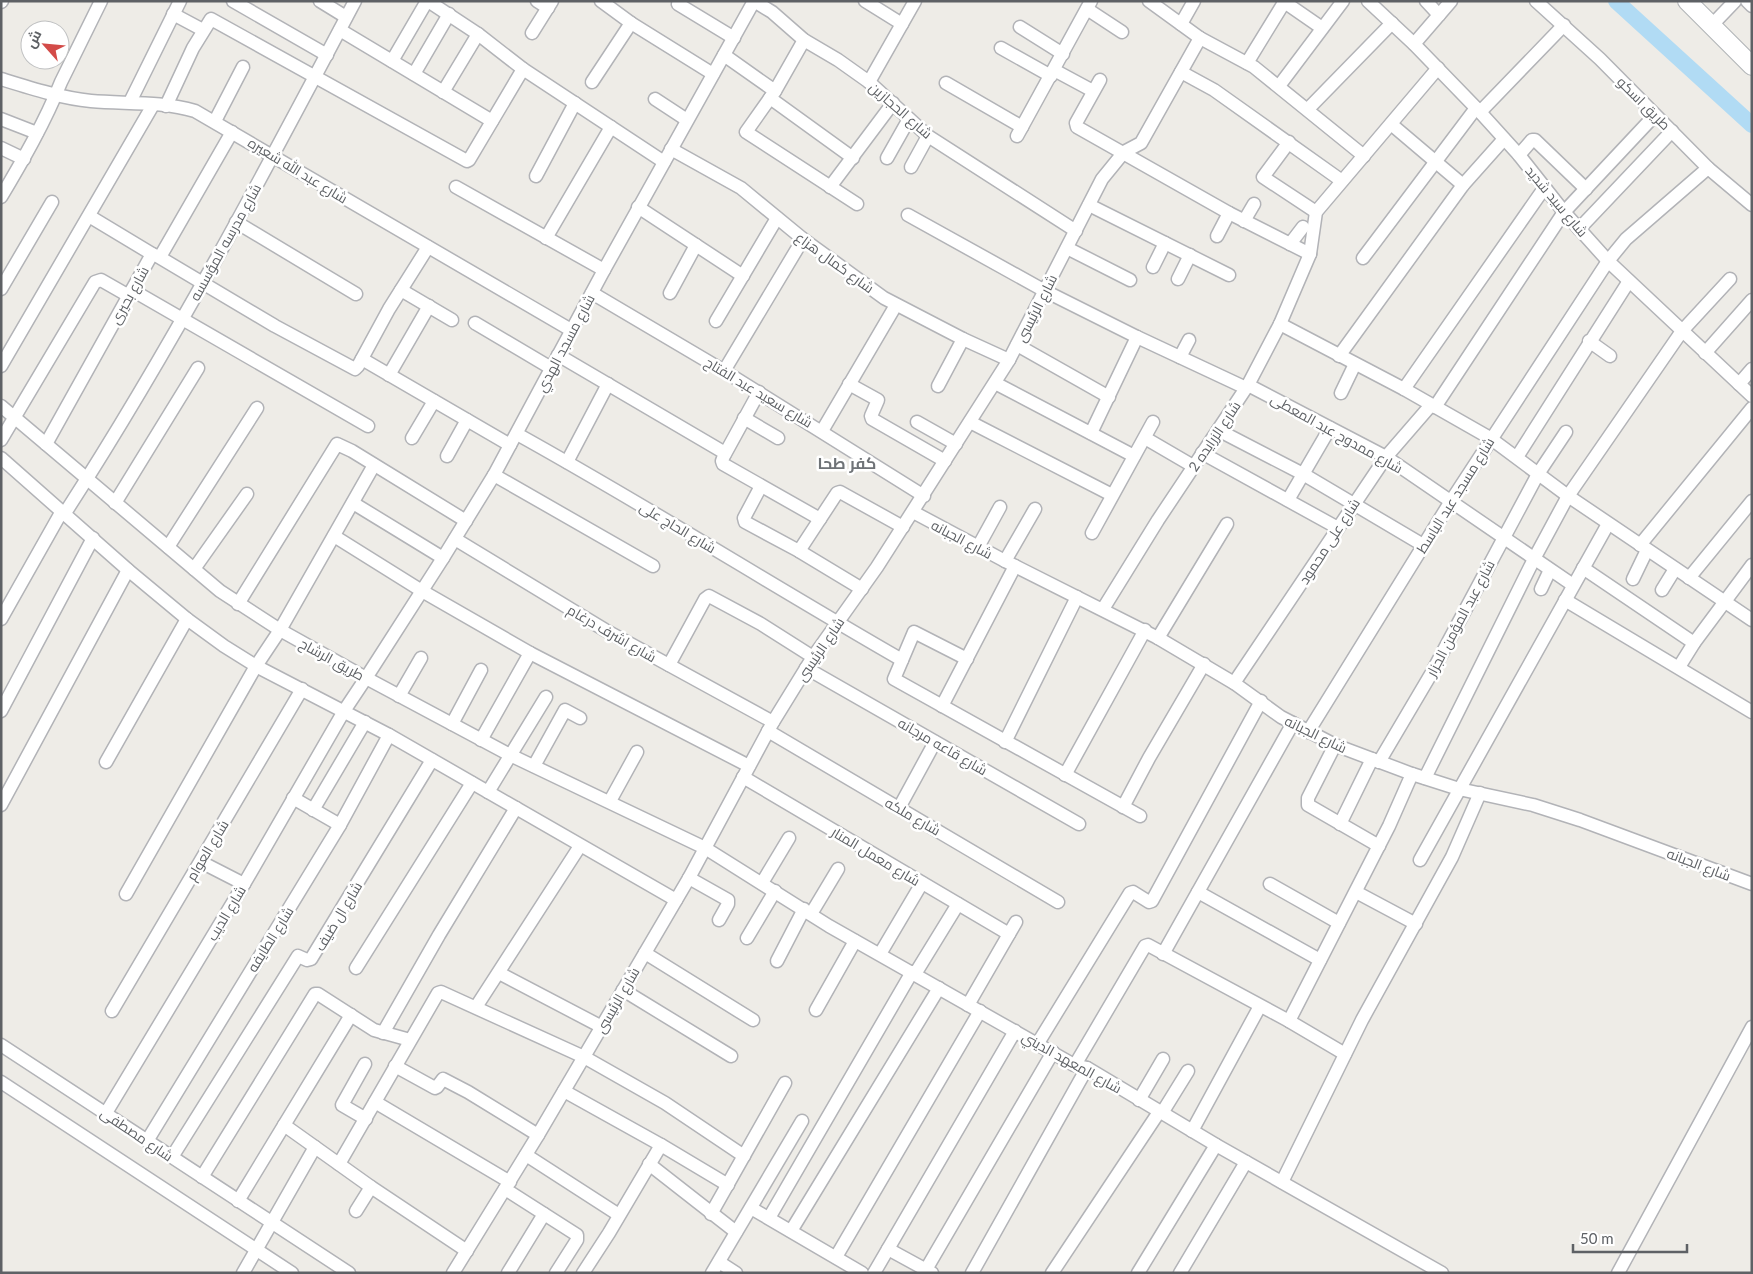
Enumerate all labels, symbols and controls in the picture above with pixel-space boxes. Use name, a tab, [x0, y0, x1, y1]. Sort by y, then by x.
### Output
north arrow	[20, 20, 70, 70]
text: ش	[21, 27, 46, 51]
street label: طريق اسكو	[1613, 73, 1674, 134]
street label: شارع الحجازين	[865, 78, 936, 143]
street label: شارع عبد الله شعيره	[245, 134, 351, 207]
street label: شارع سيد شديد	[1522, 162, 1592, 241]
street label: شارع مدرسه المؤسسه	[186, 181, 265, 304]
street label: شارع كمال هزاع	[792, 228, 878, 297]
street label: شارع بحيرى	[106, 263, 153, 327]
street label: شارع الرئيسى	[1012, 271, 1061, 345]
street label: شارع مسجد الهدي	[532, 291, 601, 397]
street label: شارع سعيد عبد الفتاح	[701, 353, 816, 432]
street label: شارع ممدوح عبد المعطى	[1268, 390, 1406, 477]
street label: شارع الزرايده 2	[1184, 398, 1245, 475]
street label: شارع مسجد عبد الباسط	[1412, 434, 1498, 557]
district label: كفر طحا	[818, 453, 876, 473]
street label: شارع على محمود	[1295, 495, 1364, 588]
street label: شارع الحاج على	[636, 498, 719, 557]
street label: شارع الجبانه	[928, 516, 996, 563]
street label: شارع عبد المؤمن الجزار	[1422, 557, 1499, 680]
street label: شارع اشرف درغام	[564, 601, 659, 667]
street label: شارع الرئيسى	[792, 614, 848, 685]
street label: طريق الرشاح	[296, 634, 367, 685]
street label: شارع الجبانه	[1282, 712, 1350, 757]
street label: شارع قاعه مرجانه	[895, 714, 991, 779]
street label: شارع ملكه	[882, 793, 944, 840]
street label: شارع العوام	[182, 817, 233, 884]
street label: شارع معمل المنار	[827, 822, 923, 890]
street label: شارع الجبانه	[1664, 844, 1733, 885]
street label: شارع ال ضيف	[311, 878, 366, 954]
street label: شارع الديب	[203, 882, 250, 944]
street label: شارع الطايفه	[243, 903, 298, 975]
street label: شارع الرئيسى	[591, 964, 644, 1037]
street label: شارع المعهد الديني	[1017, 1028, 1125, 1100]
street label: شارع مصطفى	[97, 1104, 176, 1165]
scale bar	[1573, 1222, 1687, 1254]
text: 50 m	[1580, 1229, 1614, 1247]

